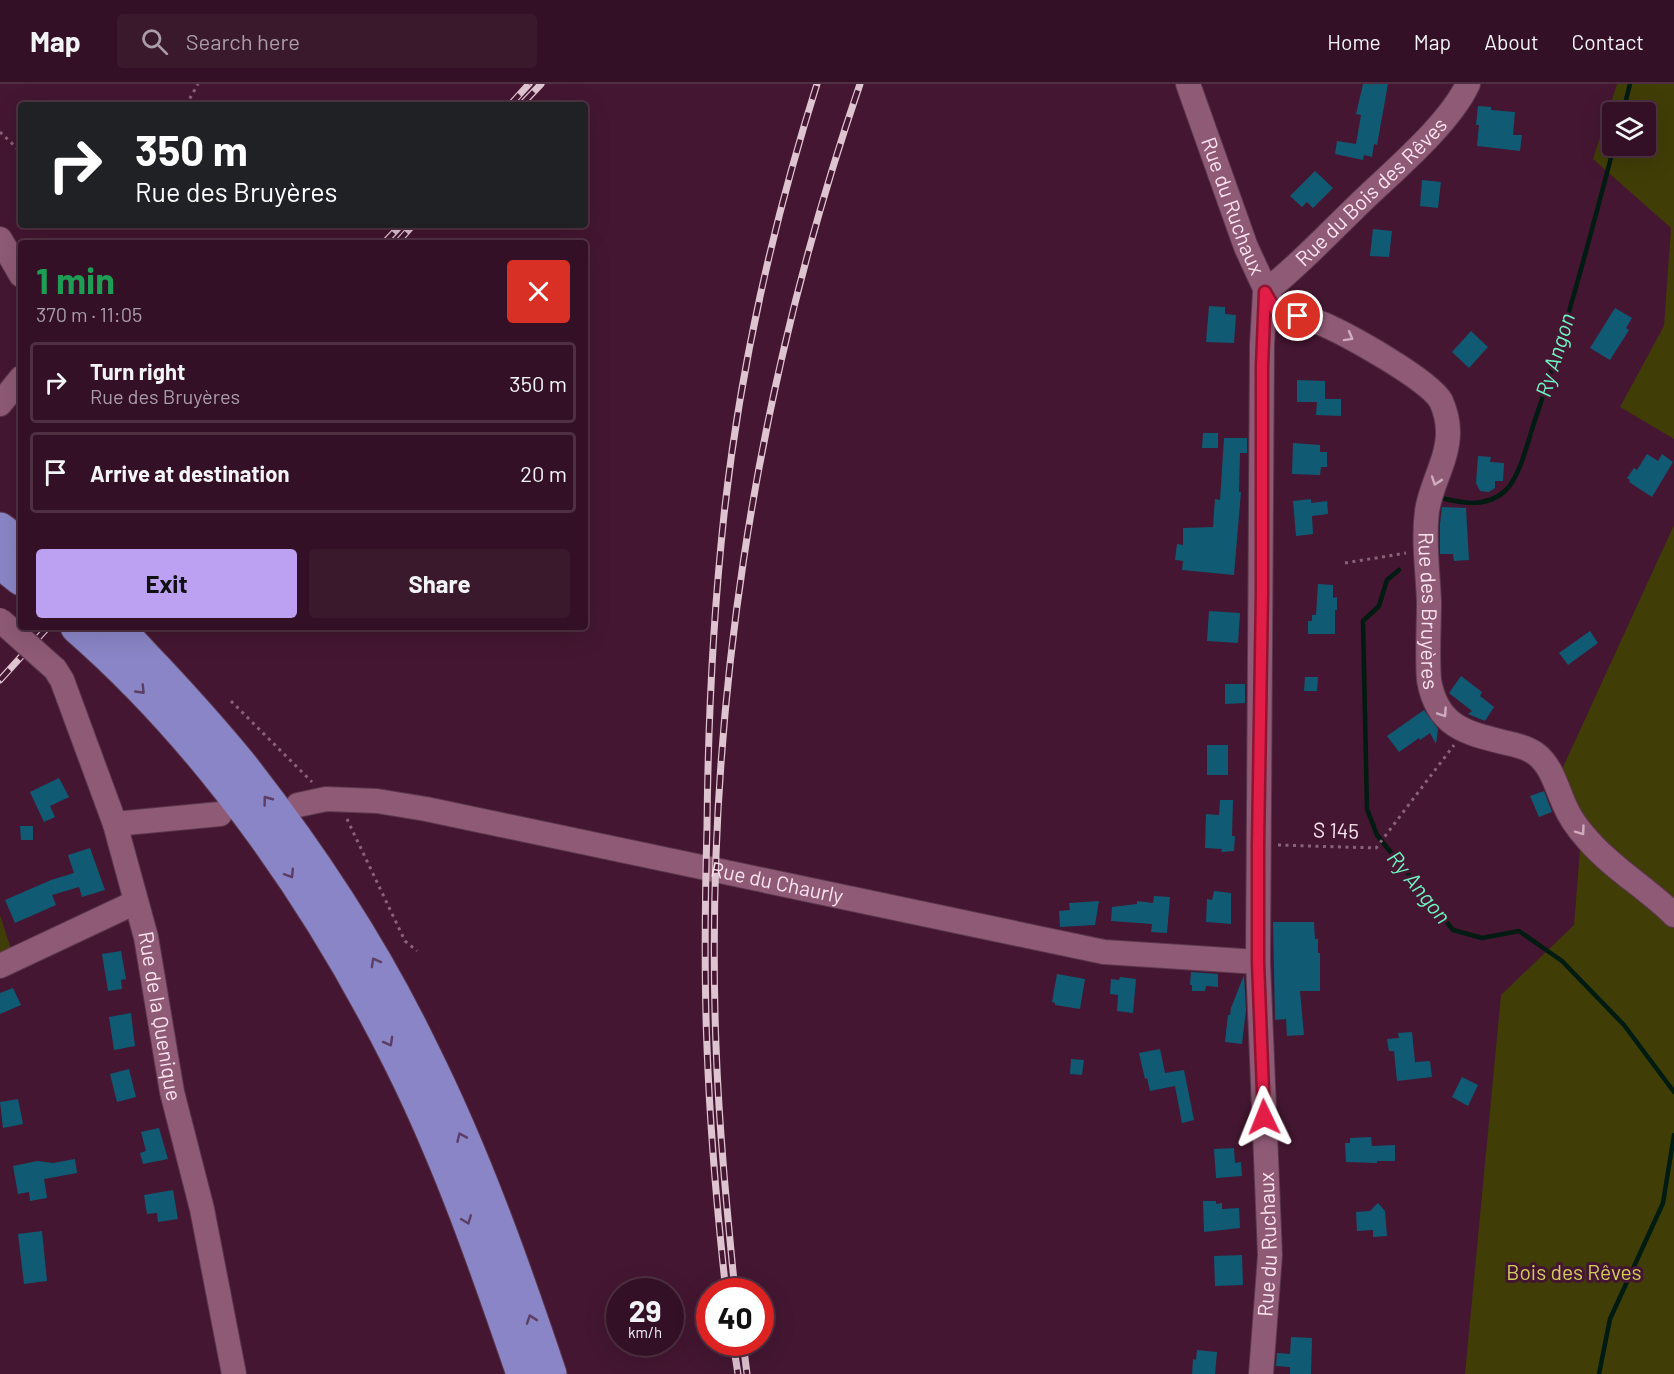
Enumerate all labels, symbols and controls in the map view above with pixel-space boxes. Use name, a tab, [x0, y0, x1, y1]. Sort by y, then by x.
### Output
search box	[117, 14, 537, 68]
text: Map	[30, 24, 81, 58]
icon: search	[138, 25, 171, 58]
text: Search here	[186, 28, 300, 54]
text: Home	[1327, 29, 1381, 54]
text: Map	[1414, 29, 1451, 54]
text: About	[1484, 29, 1539, 54]
text: Contact	[1572, 29, 1644, 54]
map controls	[1602, 102, 1656, 156]
button: layers	[1602, 102, 1656, 156]
street label: Rue du Bois des Rêves	[1289, 112, 1452, 271]
text: 350 m	[135, 124, 248, 174]
icon: right	[36, 126, 114, 204]
street label: Rue du Ruchaux	[1197, 134, 1271, 278]
text: Rue des Bruyères	[135, 175, 338, 207]
text: 1 min	[36, 258, 115, 301]
button: close	[507, 260, 570, 323]
pin	[1272, 290, 1323, 341]
icon: arrive	[1281, 299, 1314, 332]
text: 370 m · 11:05	[36, 302, 142, 326]
water label: Ry Angon	[1529, 310, 1579, 400]
one-way arrow	[1343, 330, 1354, 341]
text: Turn right	[90, 358, 185, 384]
icon: right	[39, 366, 72, 399]
text: 350 m	[509, 370, 567, 396]
text: Rue des Bruyères	[90, 384, 240, 408]
icon: arrive	[39, 456, 72, 489]
text: Arrive at destination	[90, 460, 289, 486]
text: 20 m	[520, 460, 567, 486]
one-way arrow	[1431, 475, 1444, 486]
street label: Rue des Bruyères	[1414, 532, 1445, 692]
button: Exit	[36, 549, 297, 618]
button: Share	[309, 549, 570, 618]
one-way arrow	[134, 683, 145, 694]
one-way arrow	[1436, 706, 1447, 717]
one-way arrow	[264, 795, 275, 806]
street label: S 145	[1313, 816, 1360, 843]
one-way arrow	[1574, 825, 1585, 836]
water label: Ry Angon	[1383, 845, 1457, 928]
street label: Rue du Chaurly	[709, 855, 846, 908]
one-way arrow	[283, 867, 294, 878]
street label: Rue de la Quenique	[134, 929, 188, 1103]
one-way arrow	[371, 958, 382, 968]
one-way arrow	[382, 1035, 393, 1046]
position arrow	[1232, 1085, 1296, 1149]
one-way arrow	[457, 1132, 469, 1143]
street label: Rue du Ruchaux	[1251, 1172, 1281, 1317]
one-way arrow	[460, 1214, 472, 1225]
park label: Bois des Rêves	[1506, 1259, 1642, 1284]
speed limit sign: 40	[696, 1278, 774, 1356]
text: 29	[629, 1292, 661, 1328]
one-way arrow	[526, 1314, 539, 1325]
text: km/h	[628, 1323, 662, 1341]

